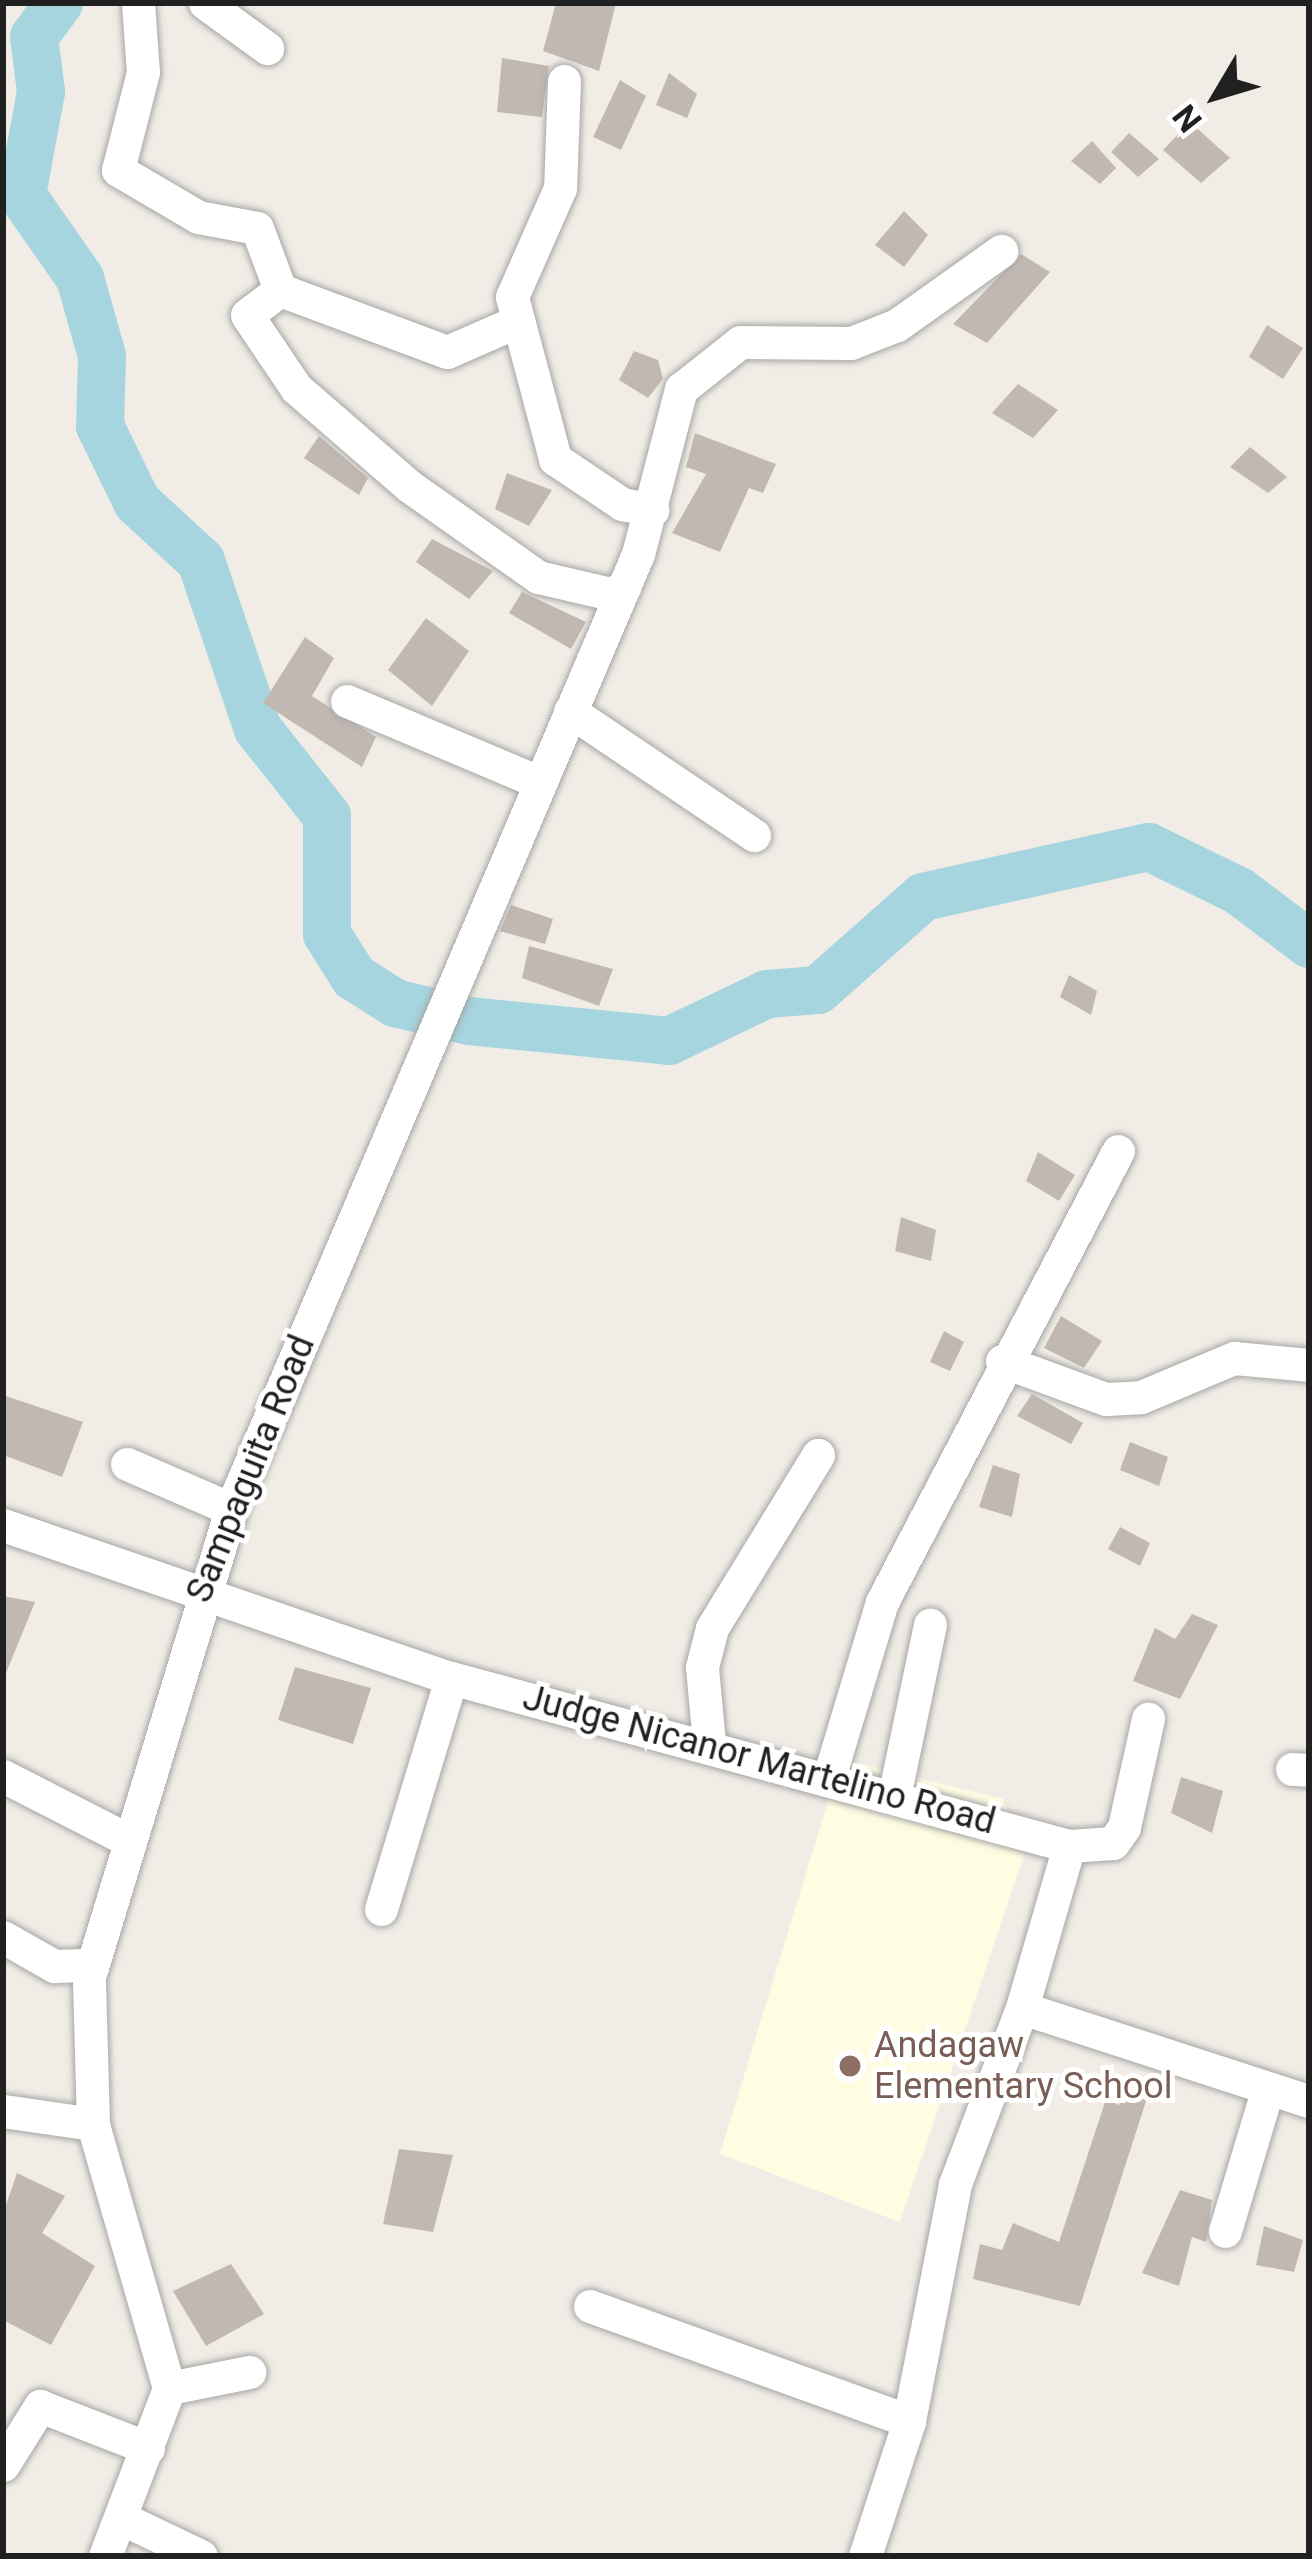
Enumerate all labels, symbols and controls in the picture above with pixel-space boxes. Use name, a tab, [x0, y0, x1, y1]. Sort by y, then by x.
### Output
north arrow	[1156, 36, 1276, 156]
text: N	[1165, 97, 1210, 140]
street label: Sampaguita Road	[178, 1329, 324, 1609]
street label: Judge Nicanor Martelino Road	[518, 1676, 1000, 1844]
place label: Andagaw Elementary School	[874, 2023, 1173, 2108]
marker: Andagaw Elementary School	[837, 2053, 863, 2079]

